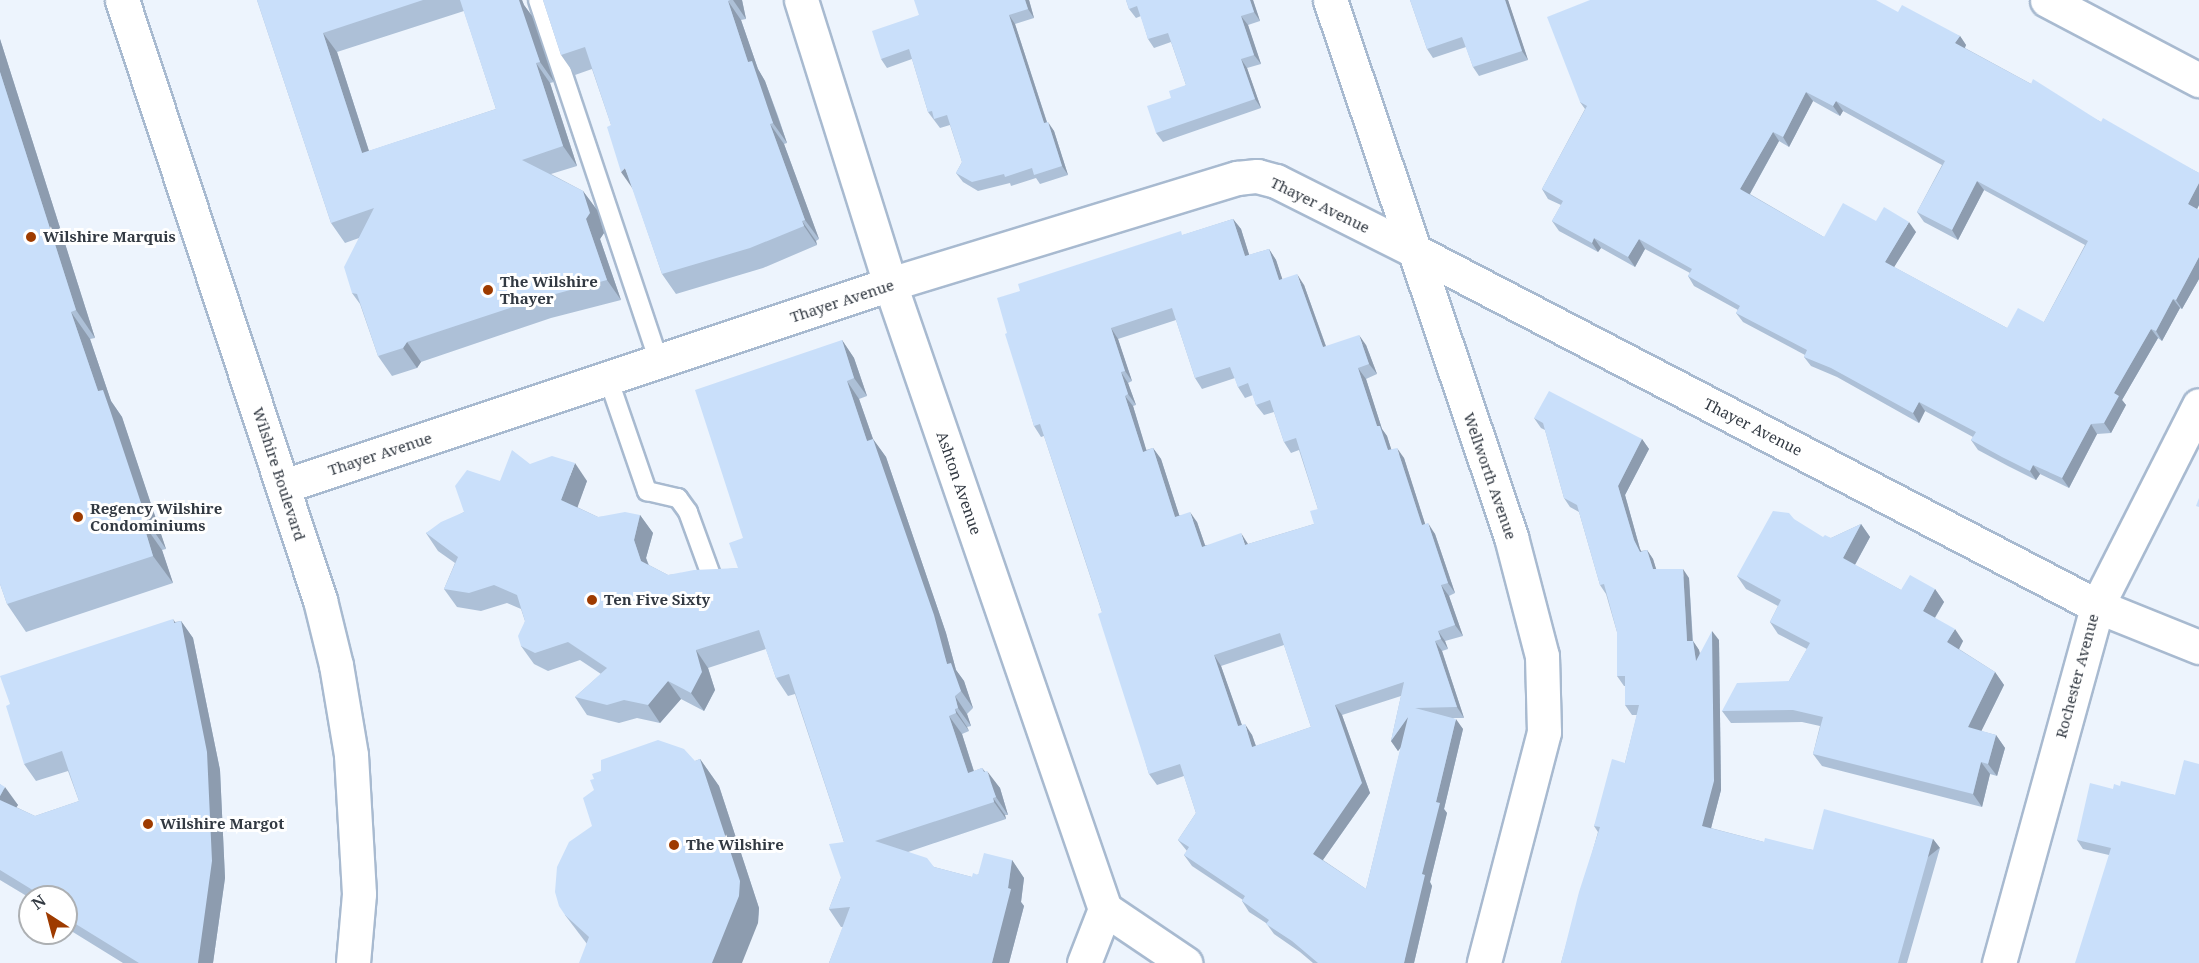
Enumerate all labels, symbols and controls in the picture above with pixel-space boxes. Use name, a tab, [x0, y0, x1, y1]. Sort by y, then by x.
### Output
street label: Thayer Avenue	[1268, 173, 1372, 237]
place label: Wilshire Marquis	[43, 228, 176, 246]
marker: Wilshire Marquis	[24, 230, 38, 244]
place label: The Wilshire Thayer	[500, 272, 598, 307]
street label: Thayer Avenue	[788, 276, 896, 326]
marker: The Wilshire Thayer	[481, 283, 495, 297]
street label: Thayer Avenue	[1701, 394, 1805, 460]
street label: Wilshire Boulevard	[249, 405, 309, 543]
street label: Wellworth Avenue	[1460, 410, 1520, 542]
street label: Thayer Avenue	[326, 429, 434, 479]
street label: Ashton Avenue	[933, 429, 985, 537]
place label: Regency Wilshire Condominiums	[90, 499, 222, 534]
marker: Regency Wilshire Condominiums	[71, 510, 85, 524]
place label: Ten Five Sixty	[604, 591, 710, 609]
marker: Ten Five Sixty	[585, 593, 599, 607]
street label: Rochester Avenue	[2052, 612, 2102, 740]
place label: Wilshire Margot	[160, 815, 284, 833]
marker: Wilshire Margot	[141, 817, 155, 831]
place label: The Wilshire	[686, 836, 784, 854]
marker: The Wilshire	[667, 838, 681, 852]
north arrow	[18, 885, 78, 945]
text: N	[27, 889, 50, 915]

